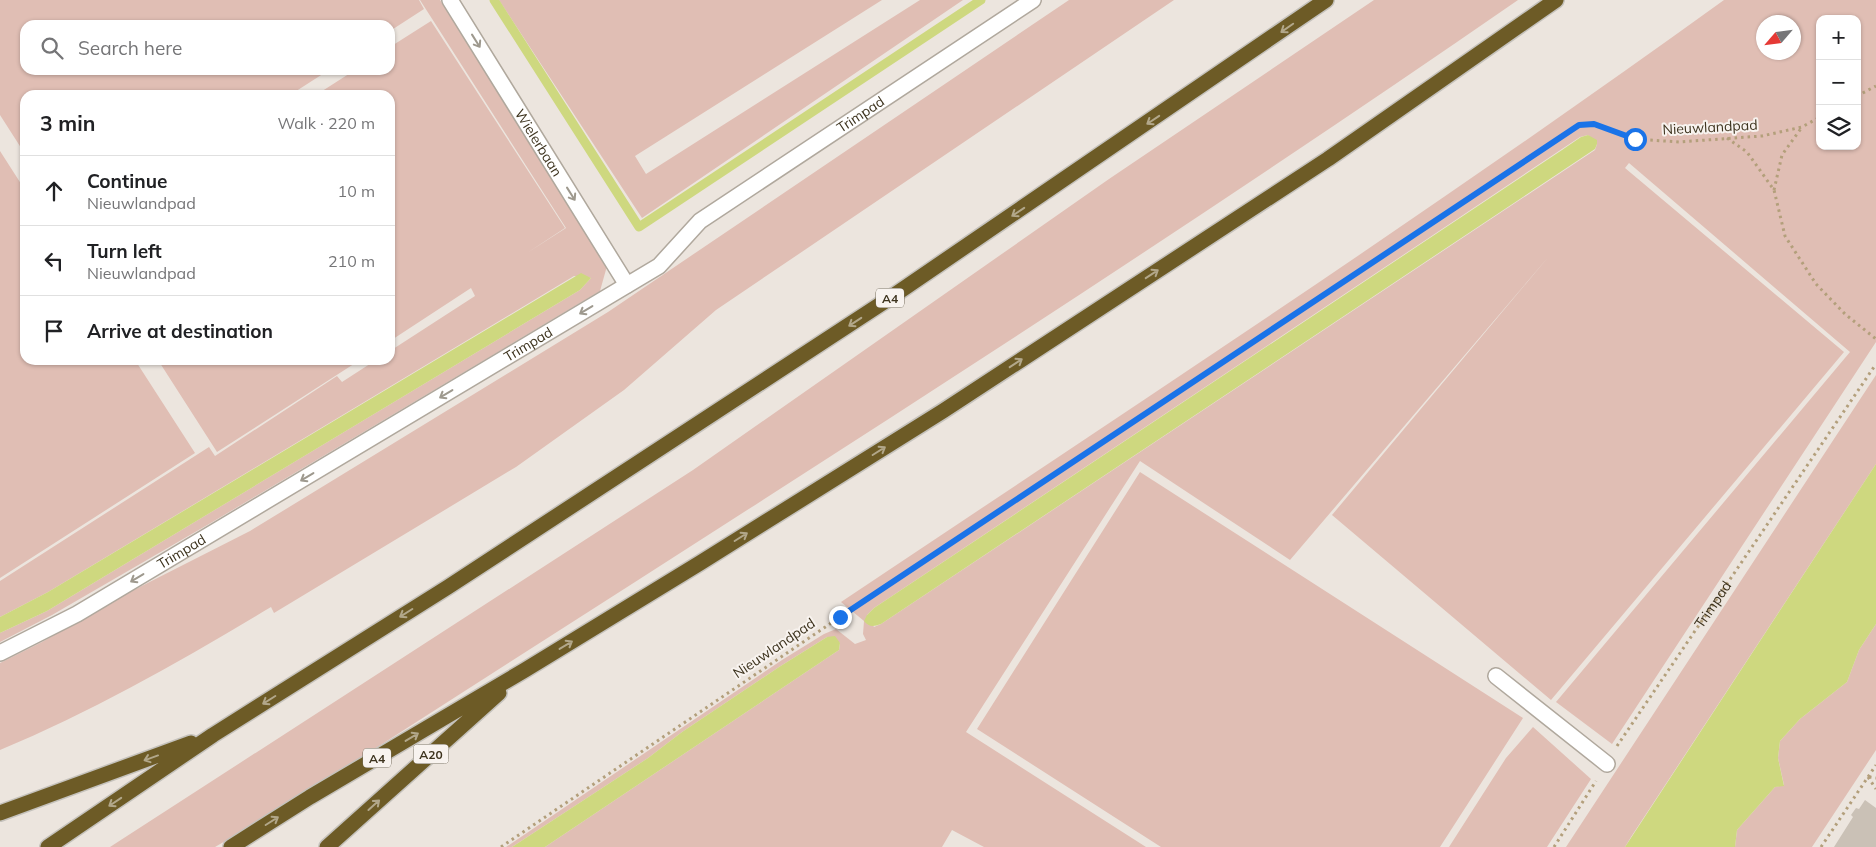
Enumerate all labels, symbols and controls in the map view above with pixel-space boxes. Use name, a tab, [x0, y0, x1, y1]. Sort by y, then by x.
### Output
north arrow	[1756, 15, 1801, 60]
map controls	[1816, 15, 1861, 150]
button: +	[1816, 15, 1861, 60]
search box	[20, 20, 395, 75]
one-way arrow	[1280, 23, 1294, 33]
icon: search	[38, 34, 66, 62]
one-way arrow	[471, 34, 481, 48]
text: Search here	[78, 36, 182, 60]
button: −	[1816, 60, 1861, 105]
street label: Trimpad	[833, 92, 888, 137]
button: layers	[1816, 105, 1861, 150]
street label: Wielerbaan	[511, 106, 566, 180]
text: 3 min	[40, 110, 95, 136]
text: Walk · 220 m	[277, 113, 375, 133]
one-way arrow	[1146, 115, 1160, 125]
street label: Nieuwlandpad	[1662, 116, 1758, 138]
route start	[1624, 128, 1647, 151]
text: Continue	[87, 169, 167, 193]
icon: ahead	[40, 177, 68, 205]
text: 10 m	[338, 181, 375, 201]
one-way arrow	[566, 187, 576, 201]
text: Nieuwlandpad	[87, 193, 196, 213]
one-way arrow	[1012, 207, 1026, 217]
text: Turn left	[87, 239, 162, 263]
icon: left	[40, 247, 68, 275]
text: 210 m	[328, 251, 375, 271]
text: Nieuwlandpad	[87, 263, 196, 283]
one-way arrow	[1144, 269, 1158, 279]
road number: A4	[876, 288, 904, 308]
one-way arrow	[579, 306, 593, 316]
icon: arrive	[40, 317, 68, 345]
one-way arrow	[848, 317, 862, 327]
text: Arrive at destination	[87, 319, 273, 343]
street label: Trimpad	[501, 323, 556, 366]
one-way arrow	[1008, 358, 1022, 368]
one-way arrow	[440, 389, 454, 399]
one-way arrow	[872, 446, 886, 456]
one-way arrow	[300, 473, 314, 483]
street label: Trimpad	[154, 530, 209, 573]
one-way arrow	[734, 532, 748, 542]
one-way arrow	[131, 574, 145, 584]
street label: Trimpad	[1691, 577, 1735, 632]
route end	[829, 606, 852, 629]
one-way arrow	[400, 609, 414, 619]
street label: Nieuwlandpad	[730, 614, 818, 682]
one-way arrow	[559, 639, 573, 649]
one-way arrow	[262, 695, 276, 705]
one-way arrow	[404, 732, 418, 742]
road number: A20	[414, 744, 448, 764]
road number: A4	[363, 748, 391, 768]
one-way arrow	[143, 754, 159, 763]
one-way arrow	[108, 797, 122, 807]
one-way arrow	[368, 799, 381, 811]
one-way arrow	[265, 816, 279, 826]

